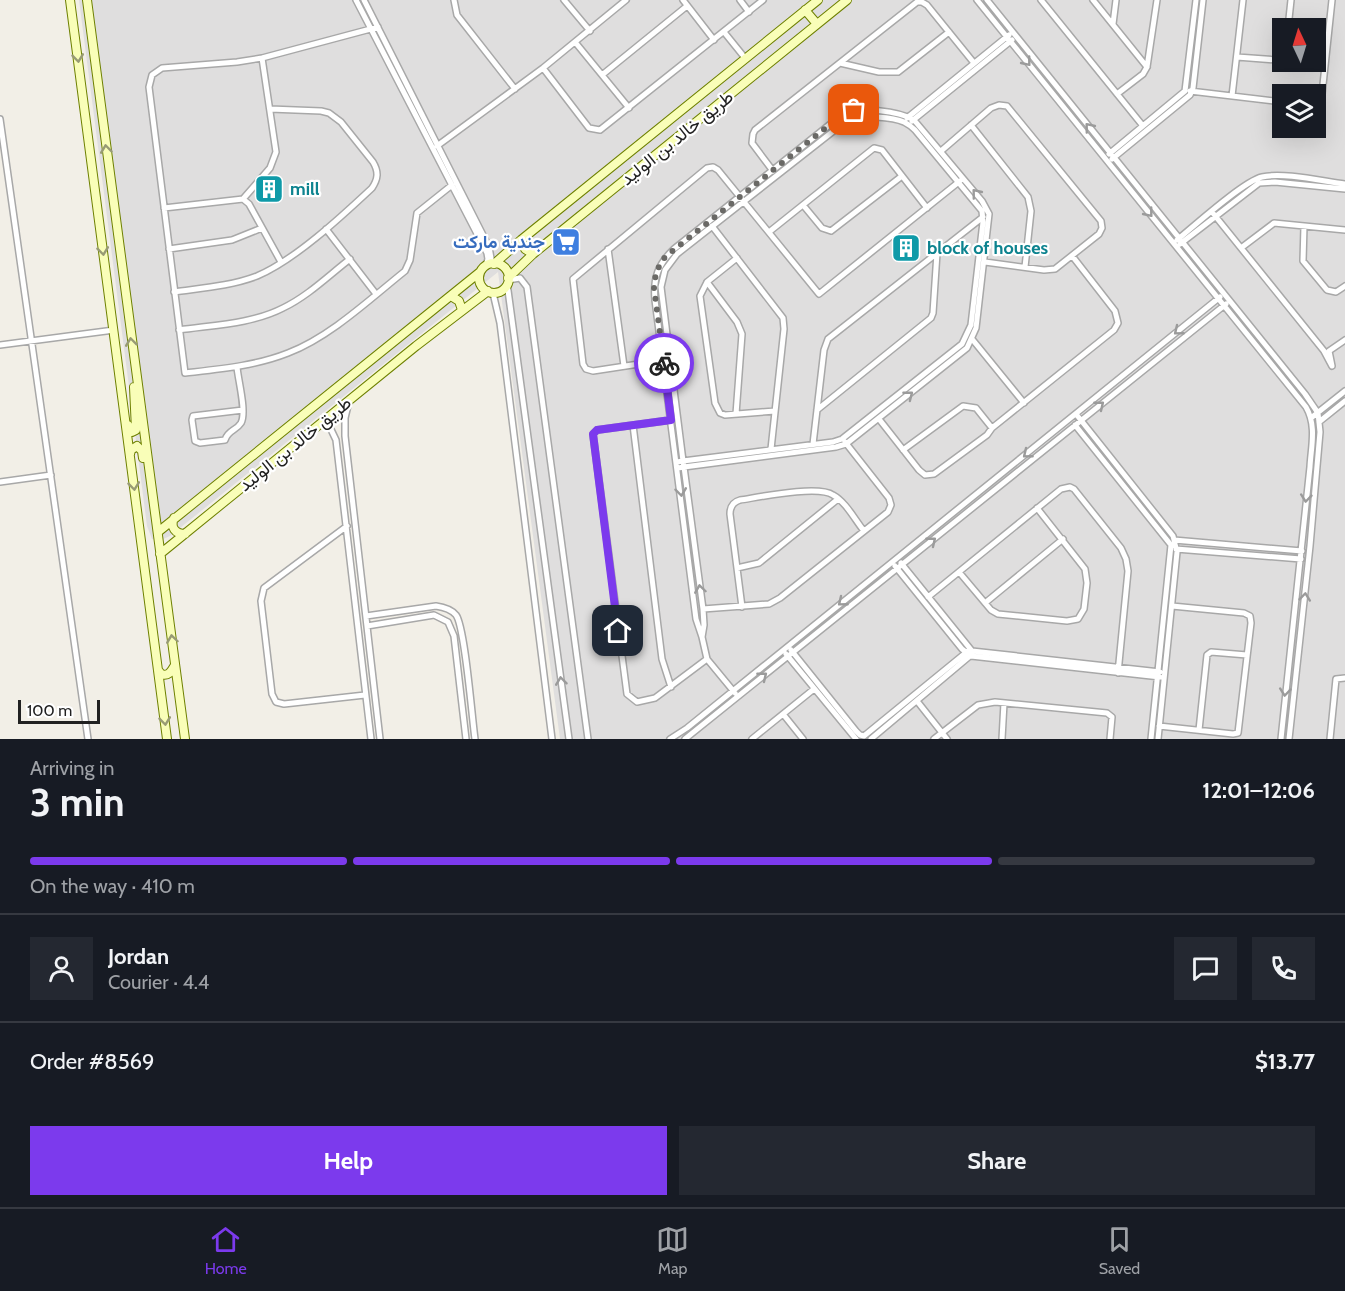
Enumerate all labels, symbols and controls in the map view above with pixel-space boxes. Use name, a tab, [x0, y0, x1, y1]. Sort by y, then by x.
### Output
north arrow	[1272, 18, 1326, 72]
map controls	[1272, 18, 1326, 138]
one-way arrow	[71, 53, 84, 63]
one-way arrow	[1019, 55, 1030, 66]
pin	[828, 84, 879, 135]
button: layers	[1272, 84, 1326, 138]
street label: طريق خالد بن الوليد	[616, 86, 738, 190]
icon: bag	[837, 93, 870, 126]
one-way arrow	[1085, 123, 1096, 134]
one-way arrow	[101, 144, 113, 153]
building icon: mill	[253, 173, 285, 205]
place label: mill	[290, 178, 320, 200]
one-way arrow	[972, 189, 983, 200]
one-way arrow	[1142, 207, 1153, 218]
supermarket icon: جندية ماركت	[550, 226, 582, 258]
place label: جندية ماركت	[453, 231, 545, 253]
building icon: block of houses	[890, 232, 922, 264]
place label: block of houses	[927, 237, 1048, 259]
one-way arrow	[97, 247, 109, 256]
one-way arrow	[1174, 324, 1185, 335]
courier	[634, 333, 694, 393]
one-way arrow	[126, 338, 138, 347]
icon: bike	[648, 347, 681, 380]
street label: طريق خالد بن الوليد	[234, 392, 356, 496]
one-way arrow	[902, 392, 913, 403]
one-way arrow	[1093, 402, 1104, 413]
one-way arrow	[1023, 446, 1034, 457]
one-way arrow	[127, 482, 140, 491]
one-way arrow	[674, 487, 686, 496]
one-way arrow	[1300, 494, 1313, 503]
one-way arrow	[925, 537, 936, 548]
one-way arrow	[695, 584, 707, 593]
one-way arrow	[1298, 593, 1311, 602]
one-way arrow	[838, 595, 849, 606]
pin	[592, 605, 643, 656]
icon: home	[601, 614, 634, 647]
one-way arrow	[166, 635, 178, 644]
one-way arrow	[757, 672, 768, 683]
one-way arrow	[555, 676, 568, 686]
one-way arrow	[1280, 688, 1292, 697]
scale bar	[18, 697, 100, 724]
text: 100 m	[27, 701, 72, 720]
one-way arrow	[158, 717, 170, 726]
text: Arriving in	[30, 756, 114, 780]
text: 12:01–12:06	[1202, 777, 1315, 804]
text: 3 min	[30, 778, 125, 826]
text: On the way · 410 m	[30, 874, 195, 898]
button: person	[30, 937, 93, 1000]
button: chat	[1174, 937, 1237, 1000]
button: phone	[1252, 937, 1315, 1000]
text: Jordan	[108, 943, 169, 970]
text: Courier · 4.4	[108, 970, 209, 994]
text: Order #8569	[30, 1048, 155, 1075]
text: $13.77	[1255, 1048, 1315, 1075]
button: Help	[30, 1126, 667, 1195]
button: Share	[679, 1126, 1315, 1195]
tab: Home	[205, 1223, 247, 1278]
tab: Map	[656, 1223, 689, 1278]
tab: Saved	[1099, 1223, 1140, 1278]

